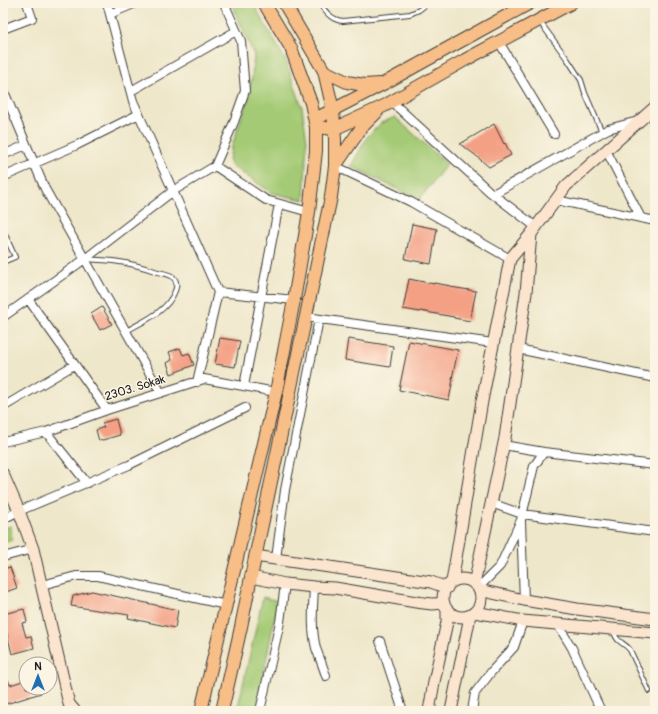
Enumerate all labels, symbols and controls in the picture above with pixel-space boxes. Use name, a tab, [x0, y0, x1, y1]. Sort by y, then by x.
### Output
street label: 2303. Sokak	[103, 372, 167, 404]
north arrow	[18, 656, 58, 696]
text: N	[34, 660, 42, 673]

